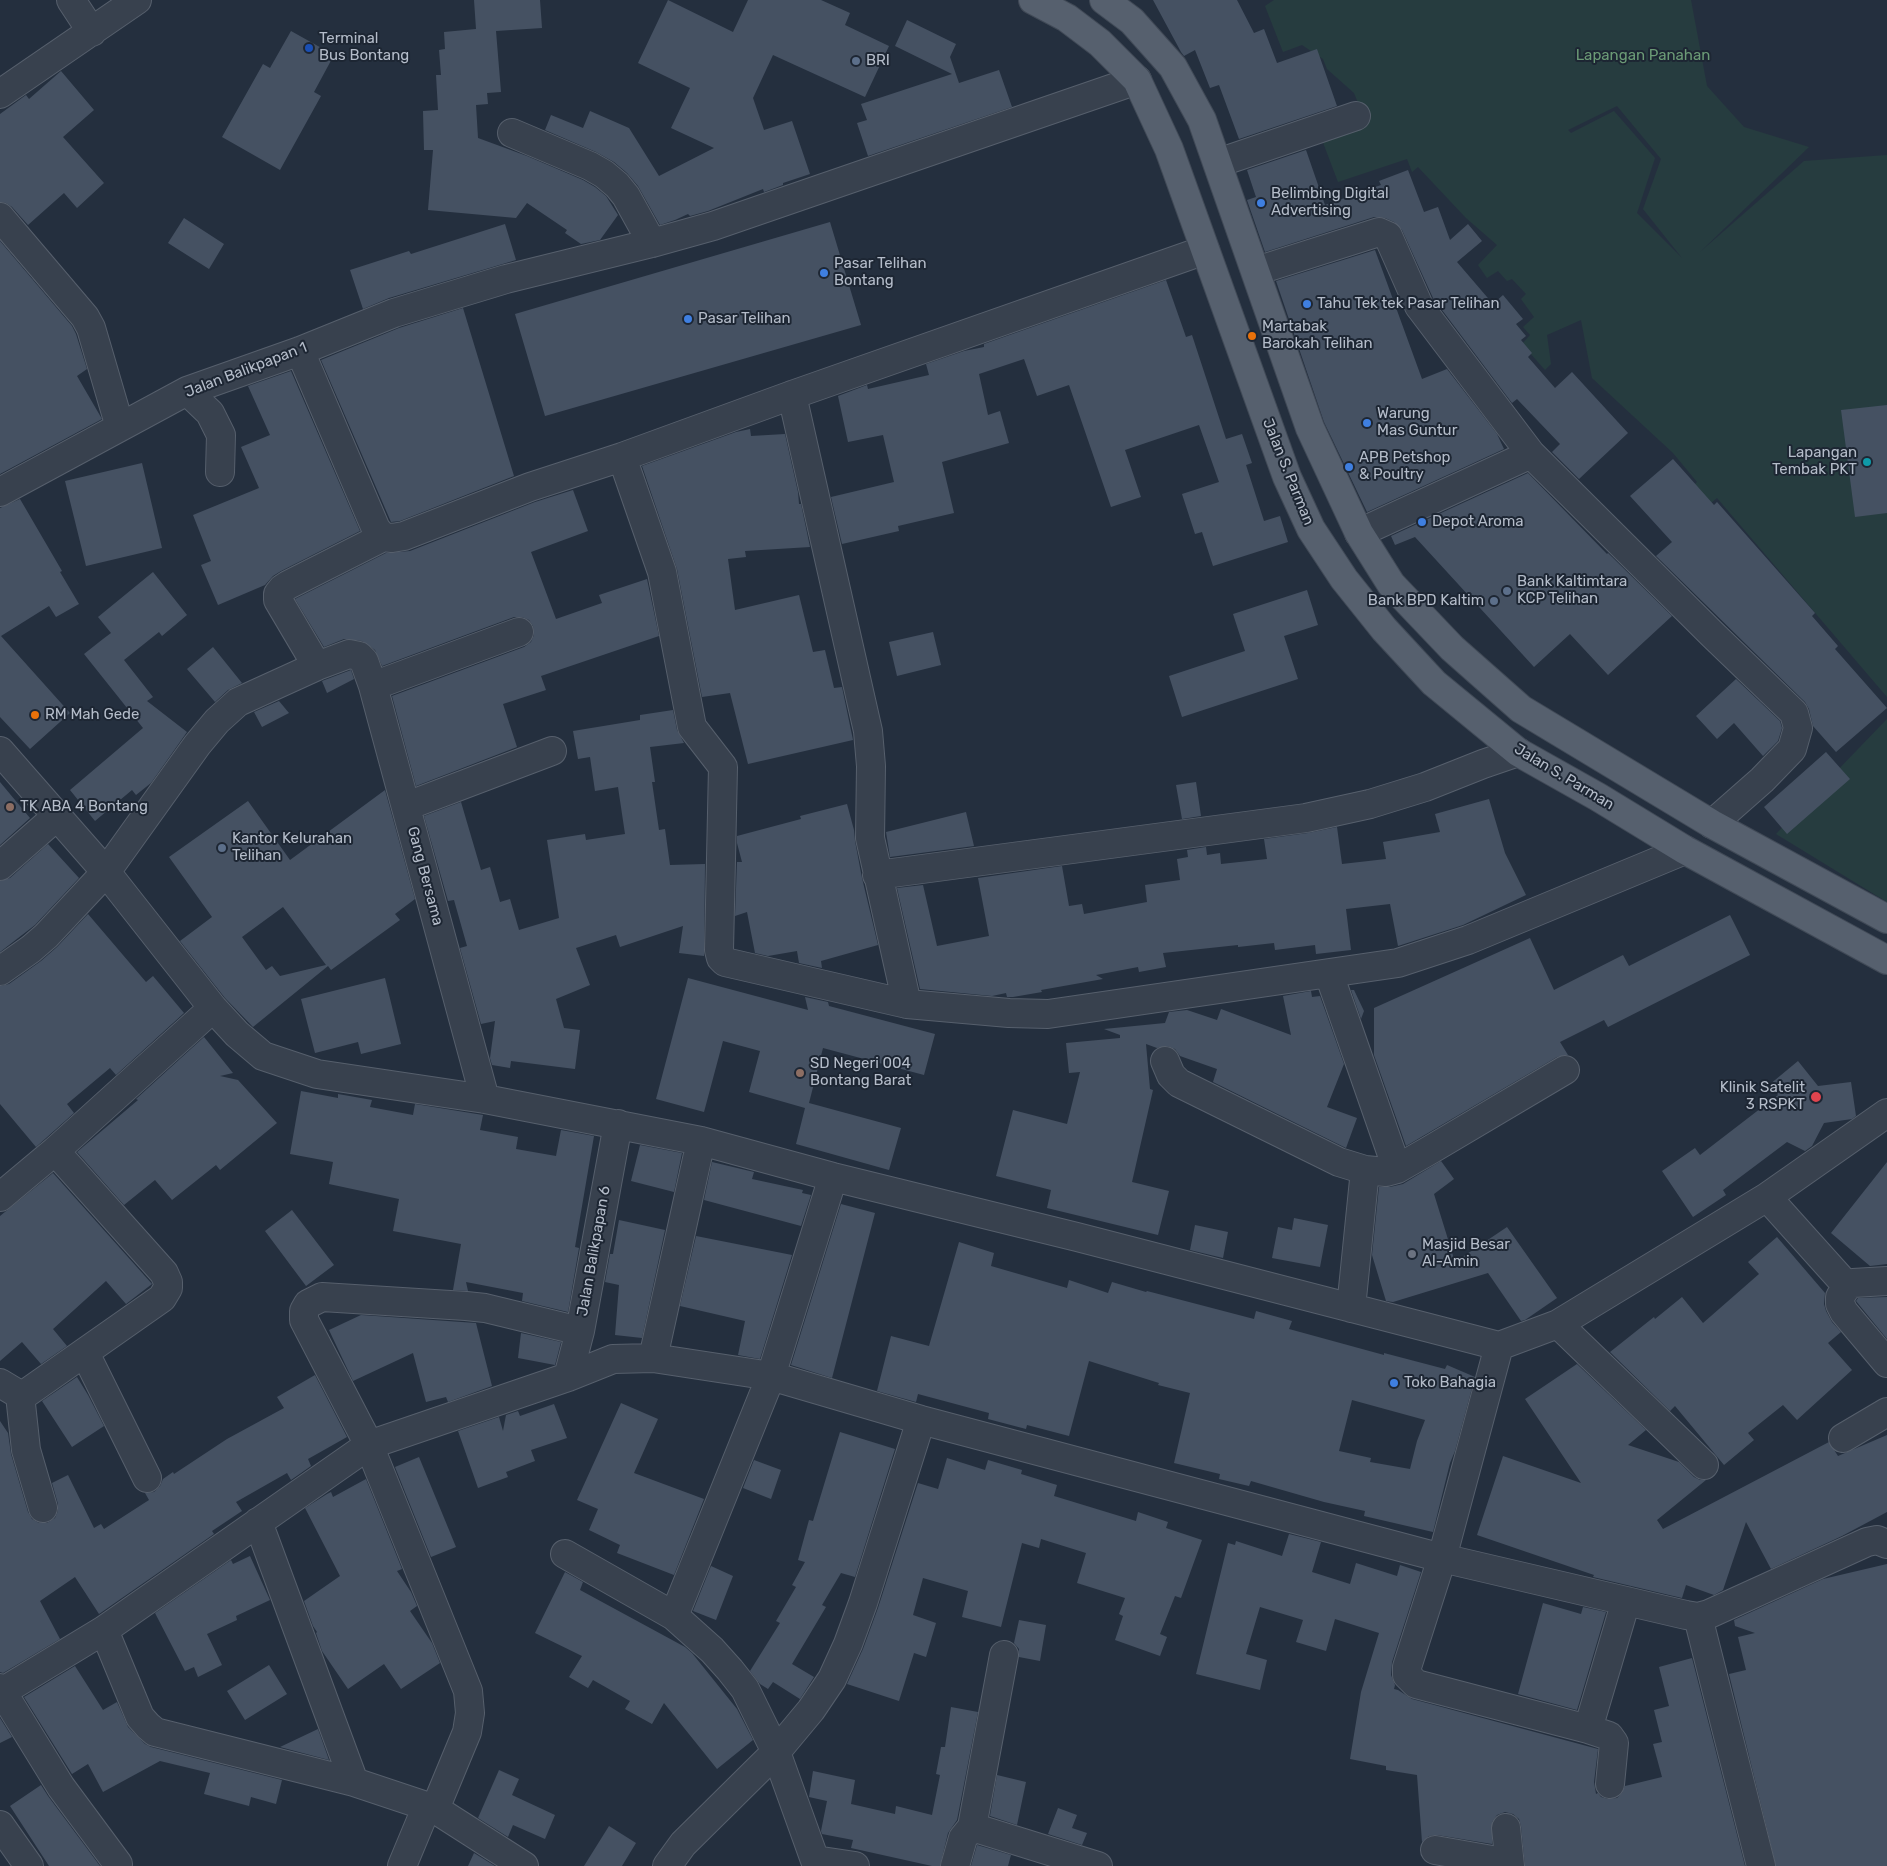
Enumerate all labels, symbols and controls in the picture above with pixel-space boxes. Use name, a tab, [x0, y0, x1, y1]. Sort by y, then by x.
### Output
place label: Terminal Bus Bontang	[319, 30, 409, 65]
marker: Terminal Bus Bontang	[303, 42, 315, 54]
park label: Lapangan Panahan	[1576, 47, 1710, 65]
place label: BRI	[866, 52, 890, 70]
marker: BRI	[850, 55, 862, 67]
place label: Belimbing Digital Advertising	[1271, 185, 1389, 220]
marker: Belimbing Digital Advertising	[1255, 197, 1267, 209]
place label: Pasar Telihan Bontang	[834, 255, 926, 290]
marker: Pasar Telihan Bontang	[818, 267, 830, 279]
place label: Tahu Tek tek Pasar Telihan	[1317, 295, 1500, 313]
marker: Tahu Tek tek Pasar Telihan	[1301, 298, 1313, 310]
place label: Pasar Telihan	[698, 310, 790, 328]
marker: Pasar Telihan	[682, 313, 694, 325]
place label: Martabak Barokah Telihan	[1262, 318, 1373, 353]
marker: Martabak Barokah Telihan	[1246, 330, 1258, 342]
street label: Jalan Balikpapan 1	[182, 338, 310, 402]
place label: Warung Mas Guntur	[1377, 405, 1457, 440]
street label: Jalan S. Parman	[1258, 416, 1318, 528]
marker: Warung Mas Guntur	[1361, 417, 1373, 429]
place label: Lapangan Tembak PKT	[1772, 444, 1857, 479]
place label: APB Petshop & Poultry	[1359, 449, 1450, 484]
marker: Lapangan Tembak PKT	[1861, 456, 1873, 468]
marker: APB Petshop & Poultry	[1343, 461, 1355, 473]
place label: Depot Aroma	[1432, 513, 1524, 531]
marker: Depot Aroma	[1416, 516, 1428, 528]
place label: Bank Kaltimtara KCP Telihan	[1517, 573, 1627, 608]
marker: Bank Kaltimtara KCP Telihan	[1501, 585, 1513, 597]
place label: Bank BPD Kaltim	[1368, 592, 1484, 610]
marker: Bank BPD Kaltim	[1488, 595, 1500, 607]
place label: RM Mah Gede	[45, 706, 139, 724]
marker: RM Mah Gede	[29, 709, 41, 721]
street label: Jalan S. Parman	[1511, 740, 1617, 814]
place label: TK ABA 4 Bontang	[20, 798, 148, 816]
marker: TK ABA 4 Bontang	[4, 801, 16, 813]
street label: Gang Bersama	[403, 824, 447, 928]
place label: Kantor Kelurahan Telihan	[232, 830, 352, 865]
marker: Kantor Kelurahan Telihan	[216, 842, 228, 854]
place label: SD Negeri 004 Bontang Barat	[810, 1055, 911, 1090]
marker: SD Negeri 004 Bontang Barat	[794, 1067, 806, 1079]
place label: Klinik Satelit 3 RSPKT	[1720, 1079, 1805, 1114]
marker: Klinik Satelit 3 RSPKT	[1809, 1090, 1823, 1104]
street label: Jalan Balikpapan 6	[574, 1184, 614, 1318]
place label: Masjid Besar Al-Amin	[1422, 1236, 1510, 1271]
marker: Masjid Besar Al-Amin	[1406, 1248, 1418, 1260]
place label: Toko Bahagia	[1404, 1374, 1496, 1392]
marker: Toko Bahagia	[1388, 1377, 1400, 1389]

